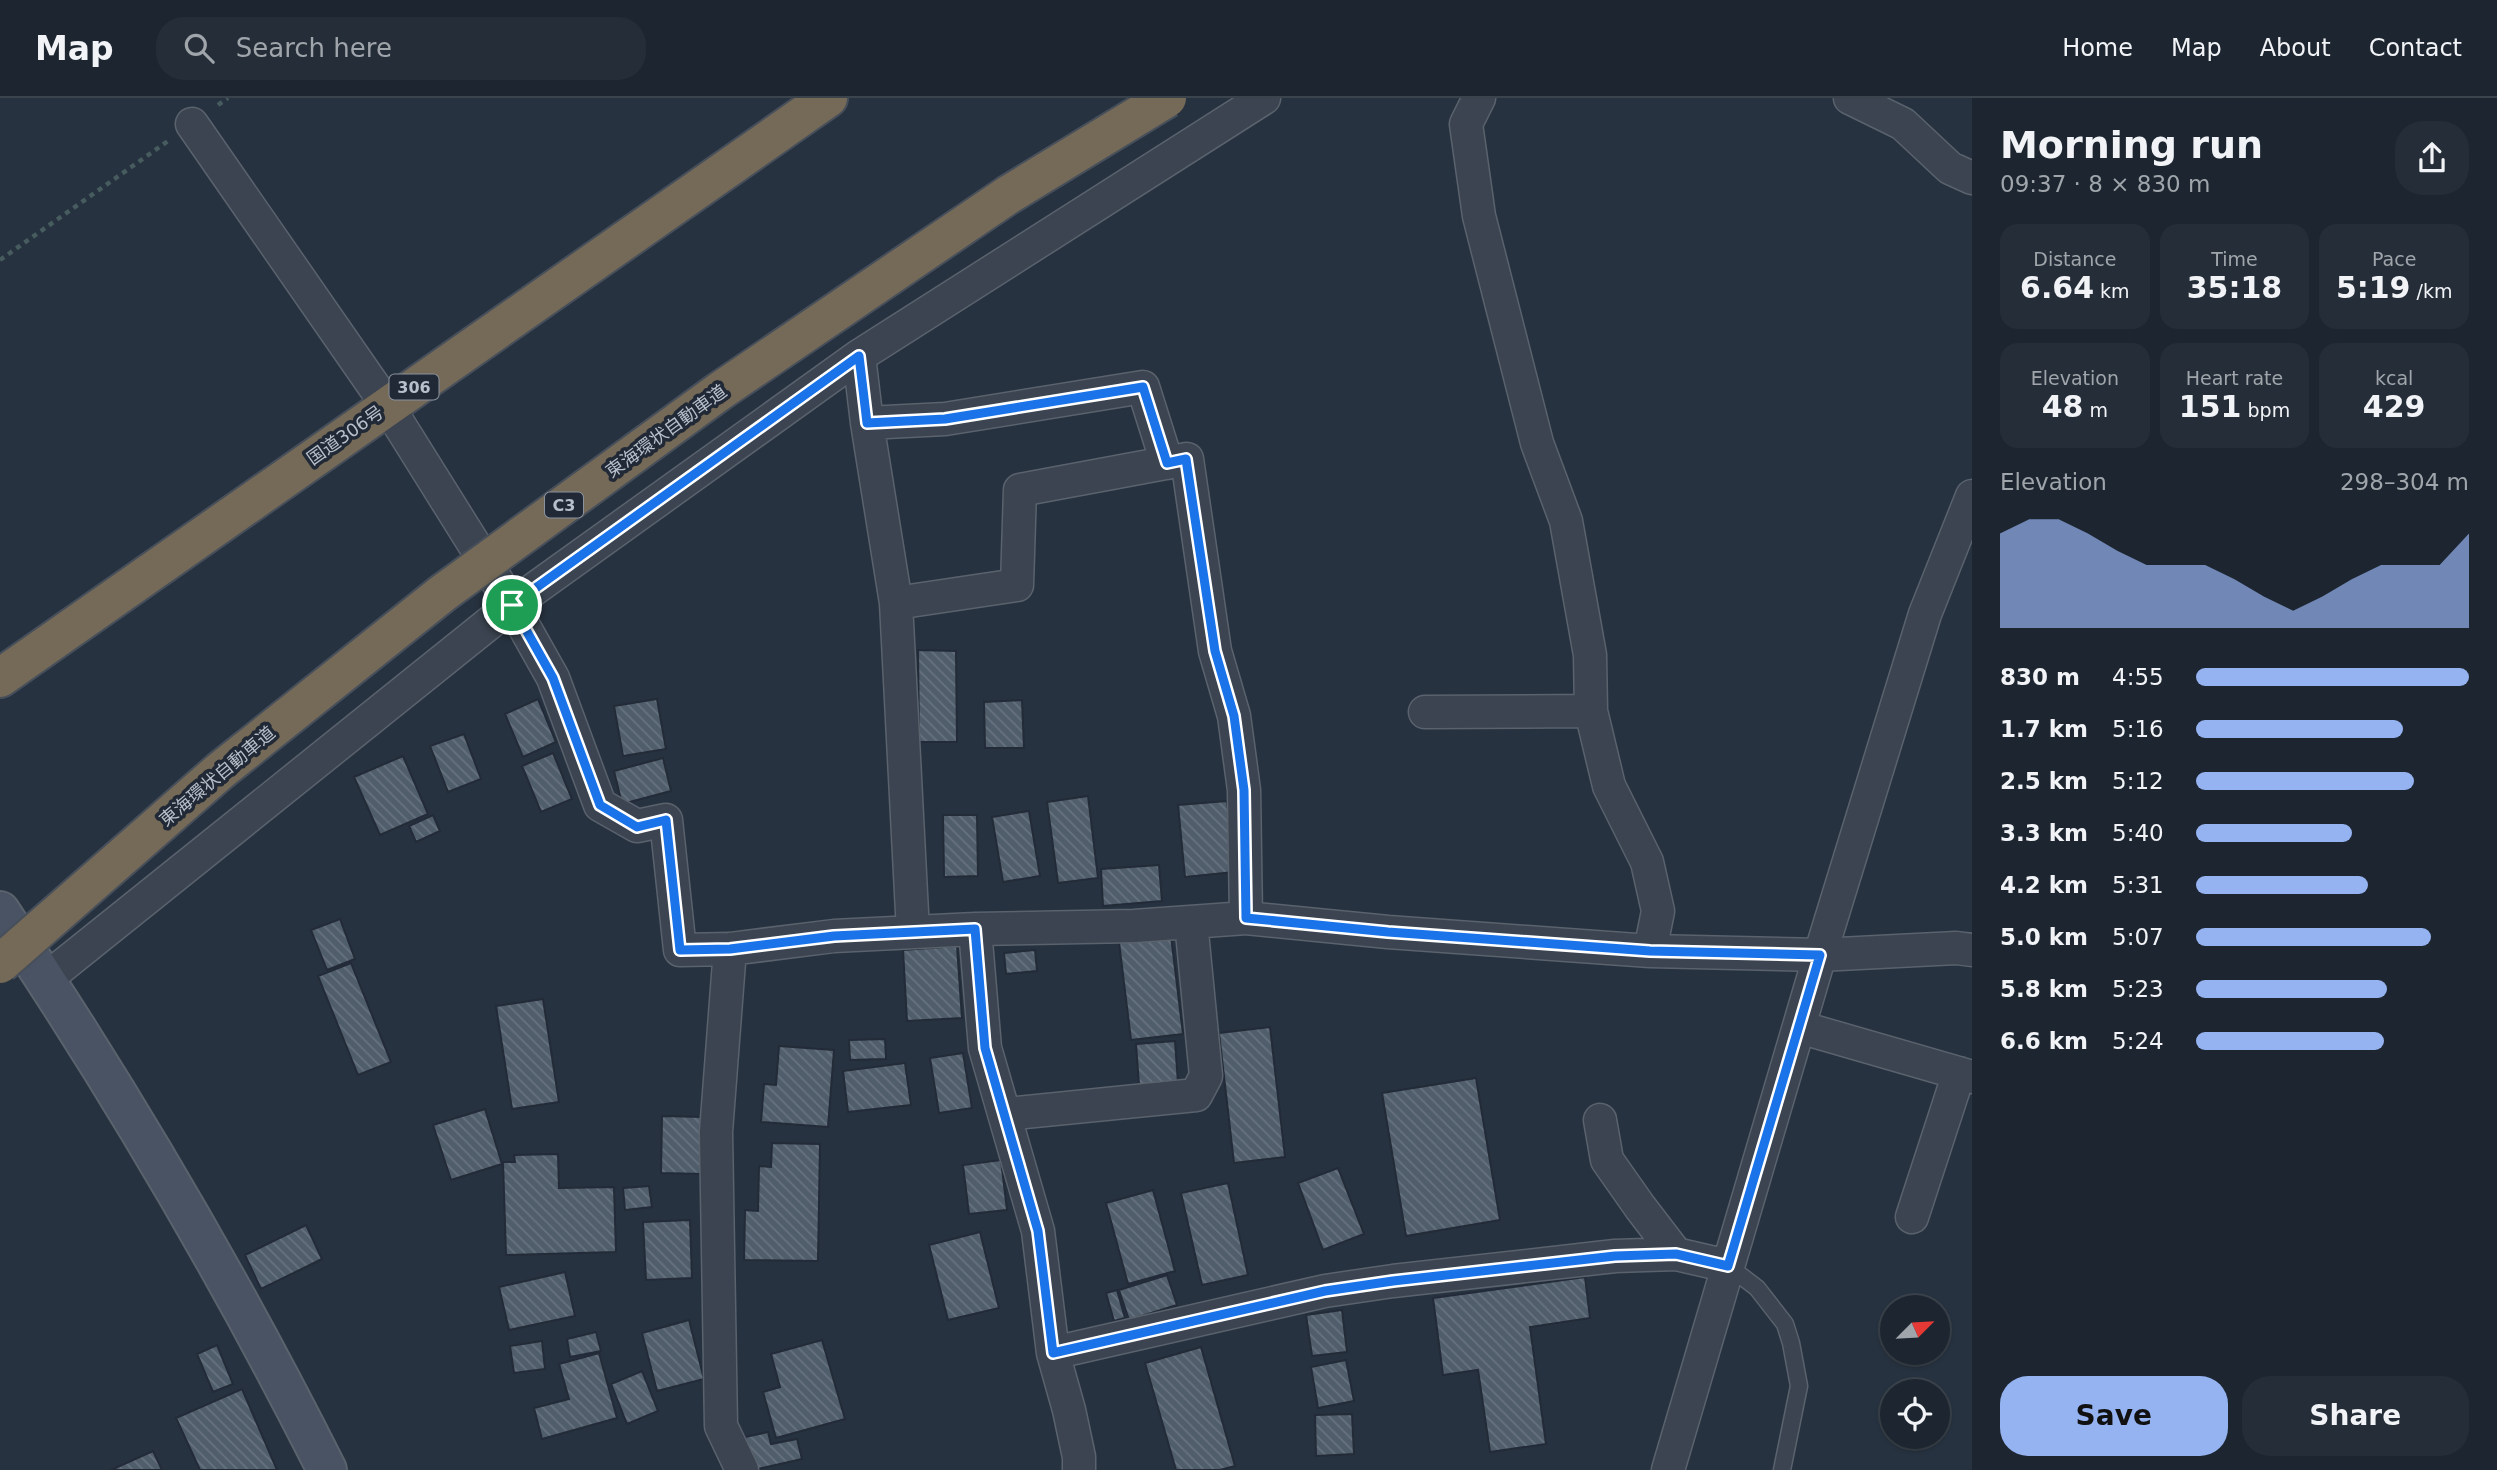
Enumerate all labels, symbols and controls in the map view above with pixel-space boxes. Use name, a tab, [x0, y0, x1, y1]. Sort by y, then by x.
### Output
search box	[156, 17, 646, 80]
text: Map	[35, 29, 114, 68]
icon: search	[180, 29, 218, 67]
text: Search here	[236, 33, 392, 63]
text: Home	[2062, 34, 2133, 62]
text: Map	[2171, 34, 2222, 62]
text: About	[2260, 34, 2331, 62]
text: Contact	[2369, 34, 2462, 62]
button: share	[2395, 121, 2469, 195]
text: Morning run	[2000, 123, 2263, 167]
text: 09:37 · 8 × 830 m	[2000, 171, 2210, 197]
text: Distance	[2033, 248, 2116, 270]
text: Time	[2211, 248, 2258, 270]
text: Pace	[2372, 248, 2416, 270]
text: 6.64	[2020, 270, 2094, 305]
text: 35:18	[2187, 270, 2282, 305]
text: 5:19	[2336, 270, 2411, 305]
text: km	[2094, 280, 2130, 302]
text: /km	[2411, 280, 2452, 302]
text: Elevation	[2031, 367, 2119, 389]
text: Heart rate	[2186, 367, 2283, 389]
text: kcal	[2375, 367, 2413, 389]
road number: 306	[390, 374, 438, 400]
street label: 東海環状自動車道	[602, 380, 730, 482]
text: 48	[2042, 389, 2083, 424]
text: 151	[2179, 389, 2241, 424]
text: 429	[2363, 389, 2425, 424]
text: m	[2083, 399, 2108, 421]
text: bpm	[2241, 399, 2290, 421]
street label: 国道306号	[303, 401, 387, 469]
text: Elevation	[2000, 469, 2107, 495]
text: 298–304 m	[2340, 469, 2469, 495]
road number: C3	[545, 492, 583, 518]
pin	[482, 575, 542, 635]
icon: arrive	[493, 586, 531, 624]
text: 830 m	[2000, 664, 2080, 690]
text: 4:55	[2112, 664, 2164, 690]
text: 1.7 km	[2000, 716, 2088, 742]
text: 5:16	[2112, 716, 2164, 742]
street label: 東海環状自動車道	[155, 722, 279, 830]
text: 2.5 km	[2000, 768, 2088, 794]
text: 5:12	[2112, 768, 2164, 794]
text: 3.3 km	[2000, 820, 2088, 846]
text: 5:40	[2112, 820, 2164, 846]
text: 4.2 km	[2000, 872, 2088, 898]
text: 5:31	[2112, 872, 2164, 898]
text: 5.0 km	[2000, 924, 2088, 950]
text: 5:07	[2112, 924, 2164, 950]
text: 5.8 km	[2000, 976, 2088, 1002]
text: 5:23	[2112, 976, 2164, 1002]
text: 6.6 km	[2000, 1028, 2088, 1054]
text: 5:24	[2112, 1028, 2164, 1054]
north arrow	[1880, 1295, 1950, 1365]
map controls	[1880, 1295, 1950, 1449]
button: Save	[2000, 1376, 2228, 1456]
button: Share	[2242, 1376, 2469, 1456]
button: locate	[1880, 1379, 1950, 1449]

